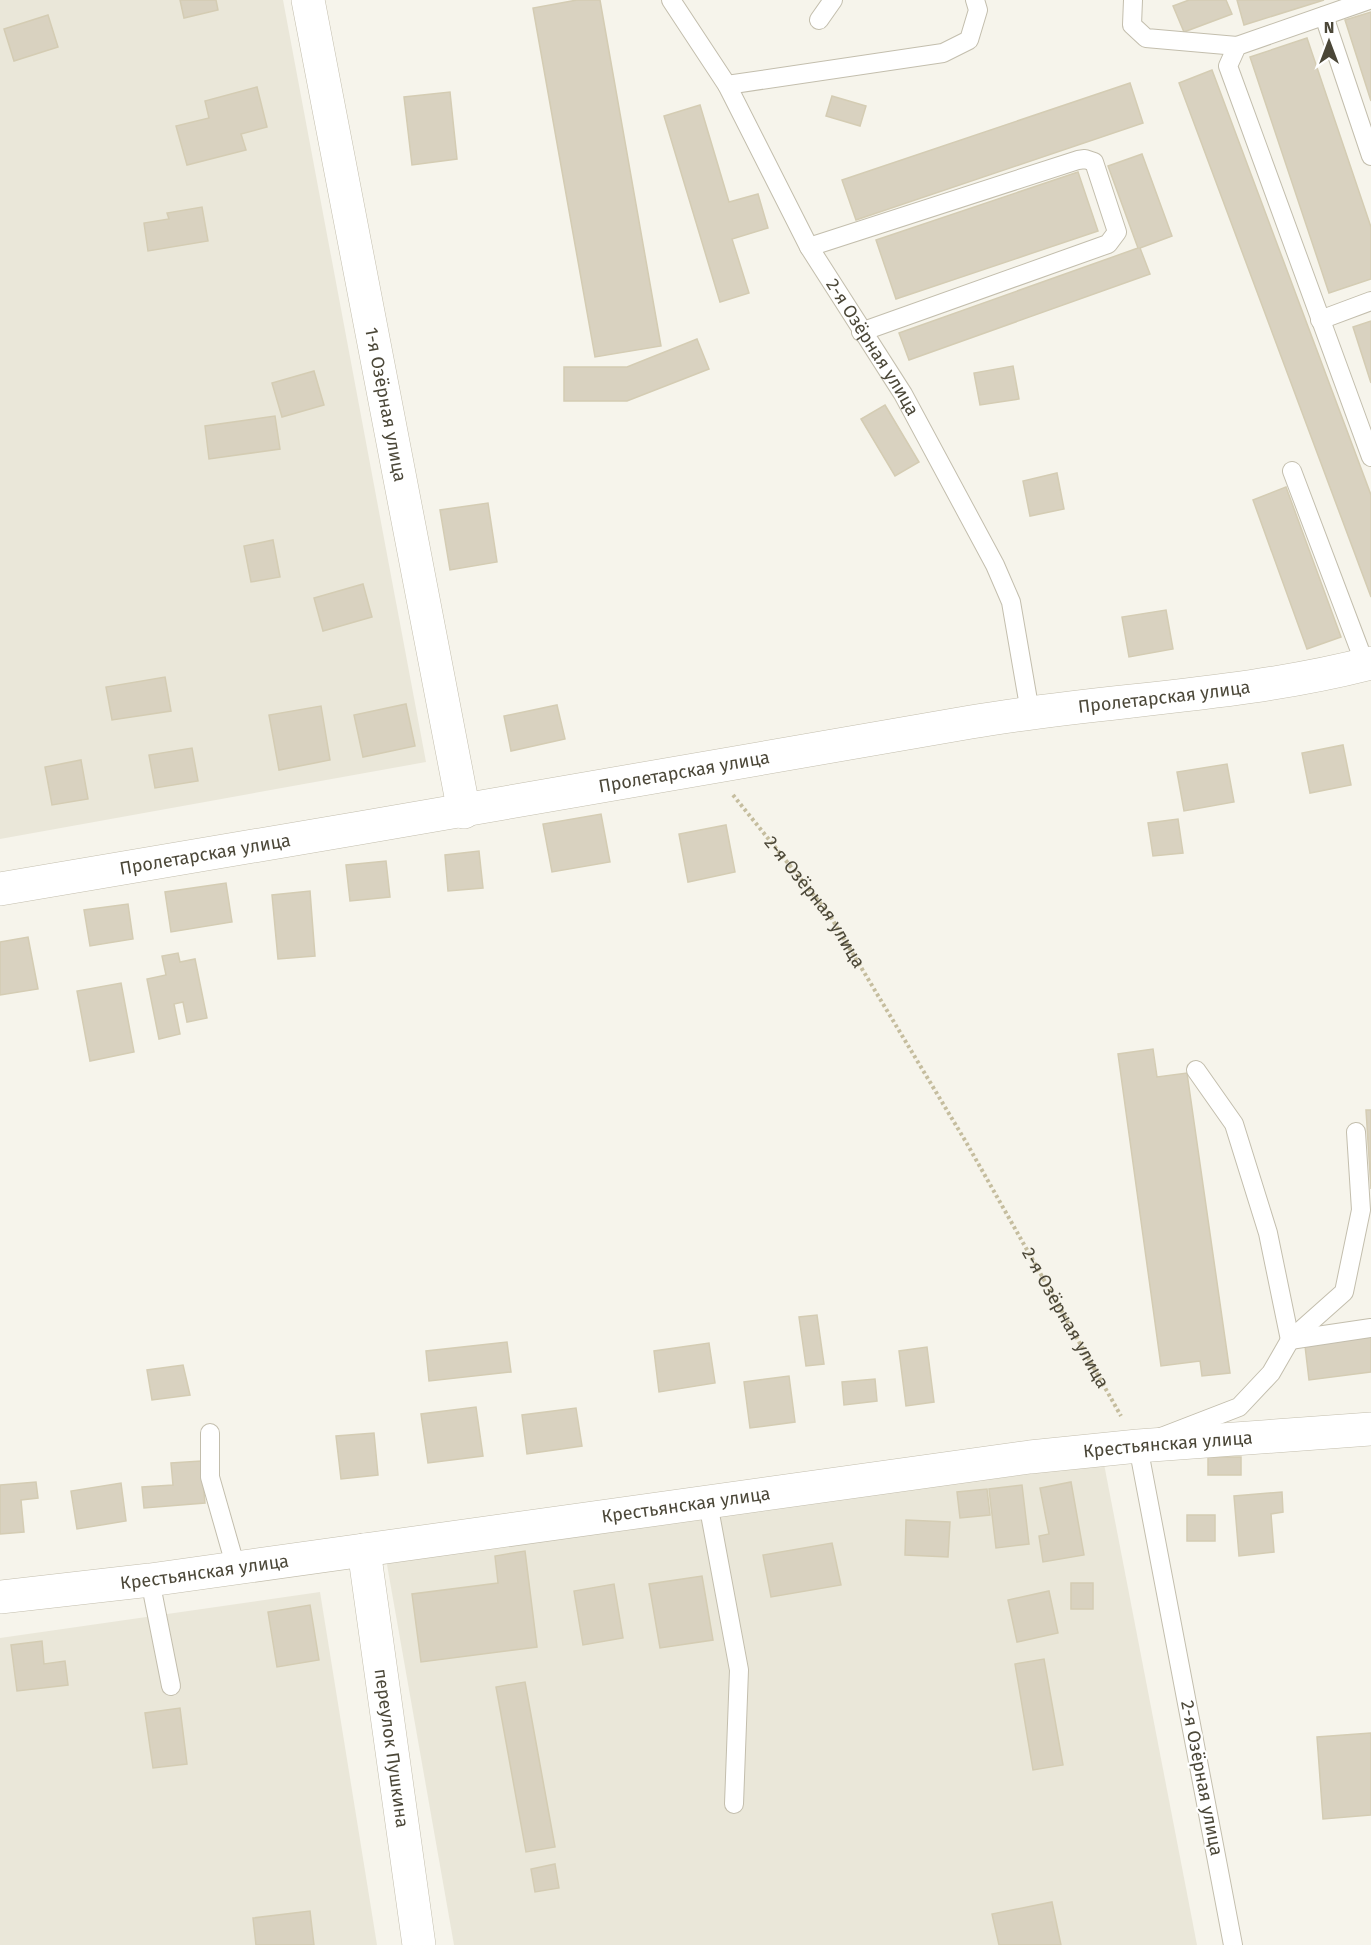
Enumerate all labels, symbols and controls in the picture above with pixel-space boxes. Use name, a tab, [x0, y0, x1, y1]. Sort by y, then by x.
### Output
north arrow	[1299, 12, 1359, 72]
text: N	[1324, 18, 1334, 37]
street label: 2-я Озёрная улица	[821, 275, 924, 419]
street label: 1-я Озёрная улица	[360, 326, 411, 484]
street label: Пролетарская улица	[1077, 676, 1252, 718]
street label: Пролетарская улица	[597, 746, 771, 797]
street label: Пролетарская улица	[118, 829, 292, 880]
street label: 2-я Озёрная улица	[760, 832, 870, 972]
street label: 2-я Озёрная улица	[1017, 1244, 1114, 1392]
street label: Крестьянская улица	[1082, 1427, 1253, 1463]
street label: Крестьянская улица	[600, 1482, 772, 1528]
street label: Крестьянская улица	[119, 1550, 290, 1594]
street label: переулок Пушкина	[370, 1667, 414, 1829]
street label: 2-я Озёрная улица	[1176, 1699, 1228, 1857]

